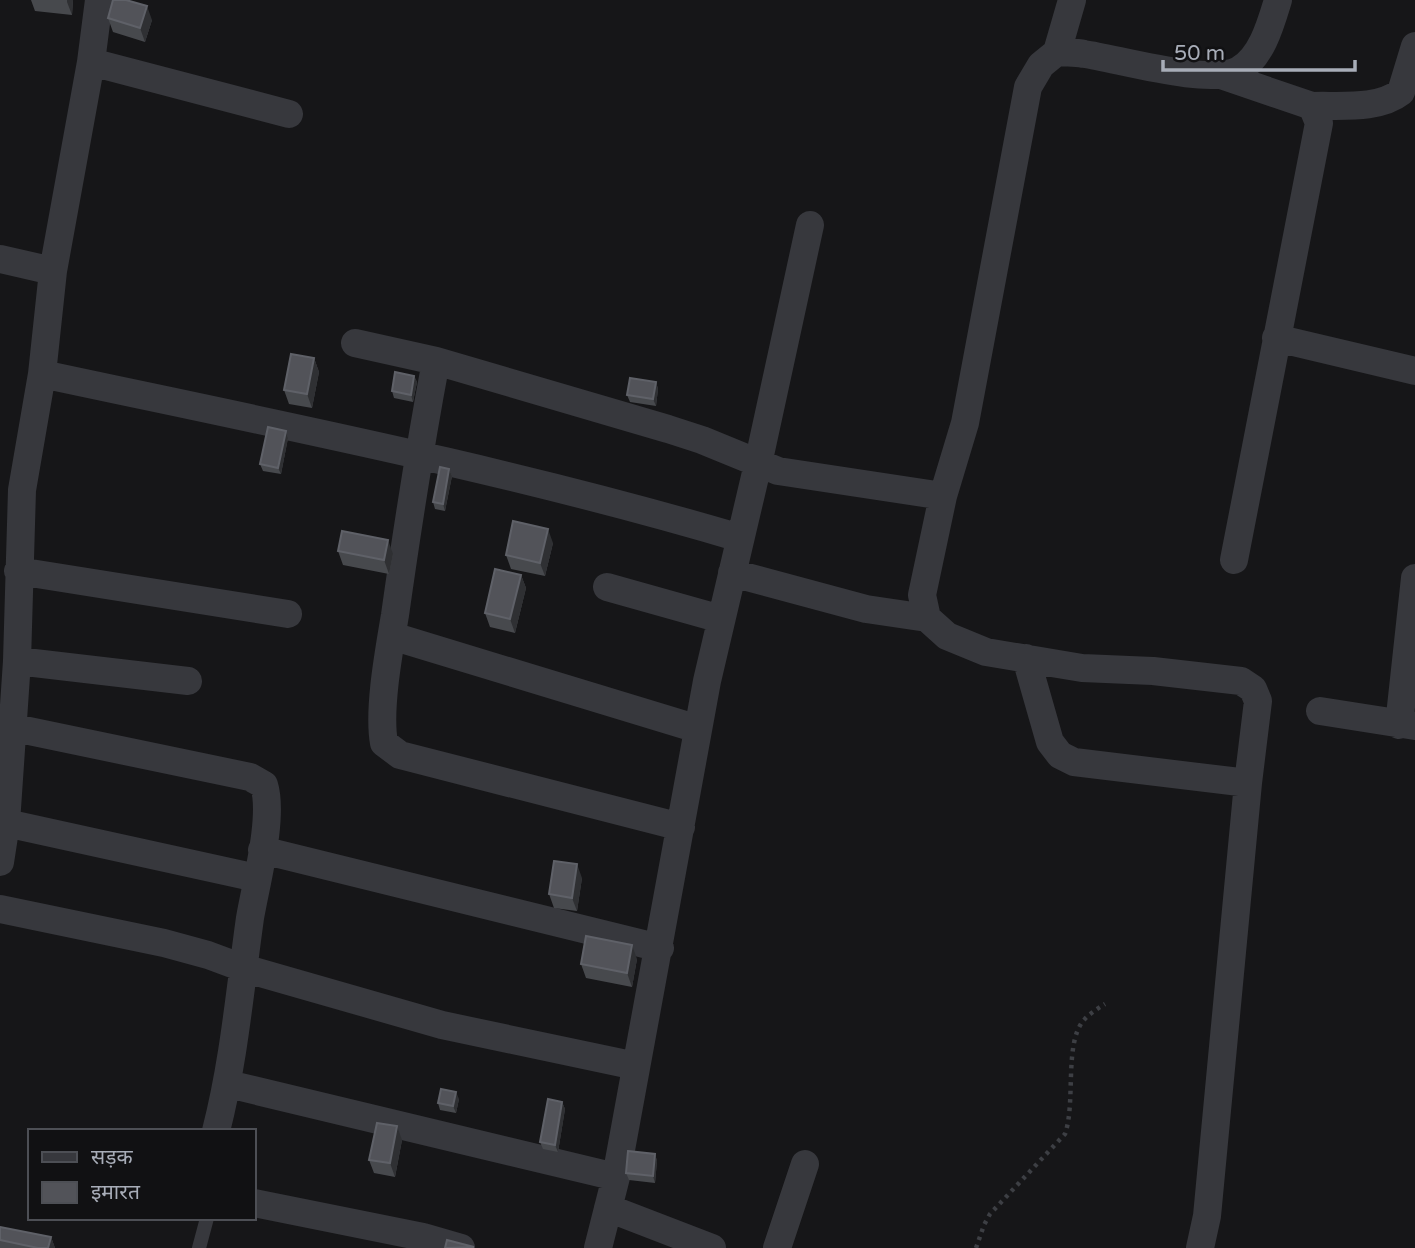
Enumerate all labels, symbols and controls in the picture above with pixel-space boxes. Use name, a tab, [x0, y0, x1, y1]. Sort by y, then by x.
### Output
scale bar	[1163, 28, 1356, 72]
text: 50 m	[1174, 41, 1225, 66]
legend	[28, 1129, 256, 1220]
text: सड़क	[91, 1145, 133, 1170]
text: इमारत	[91, 1180, 141, 1205]

